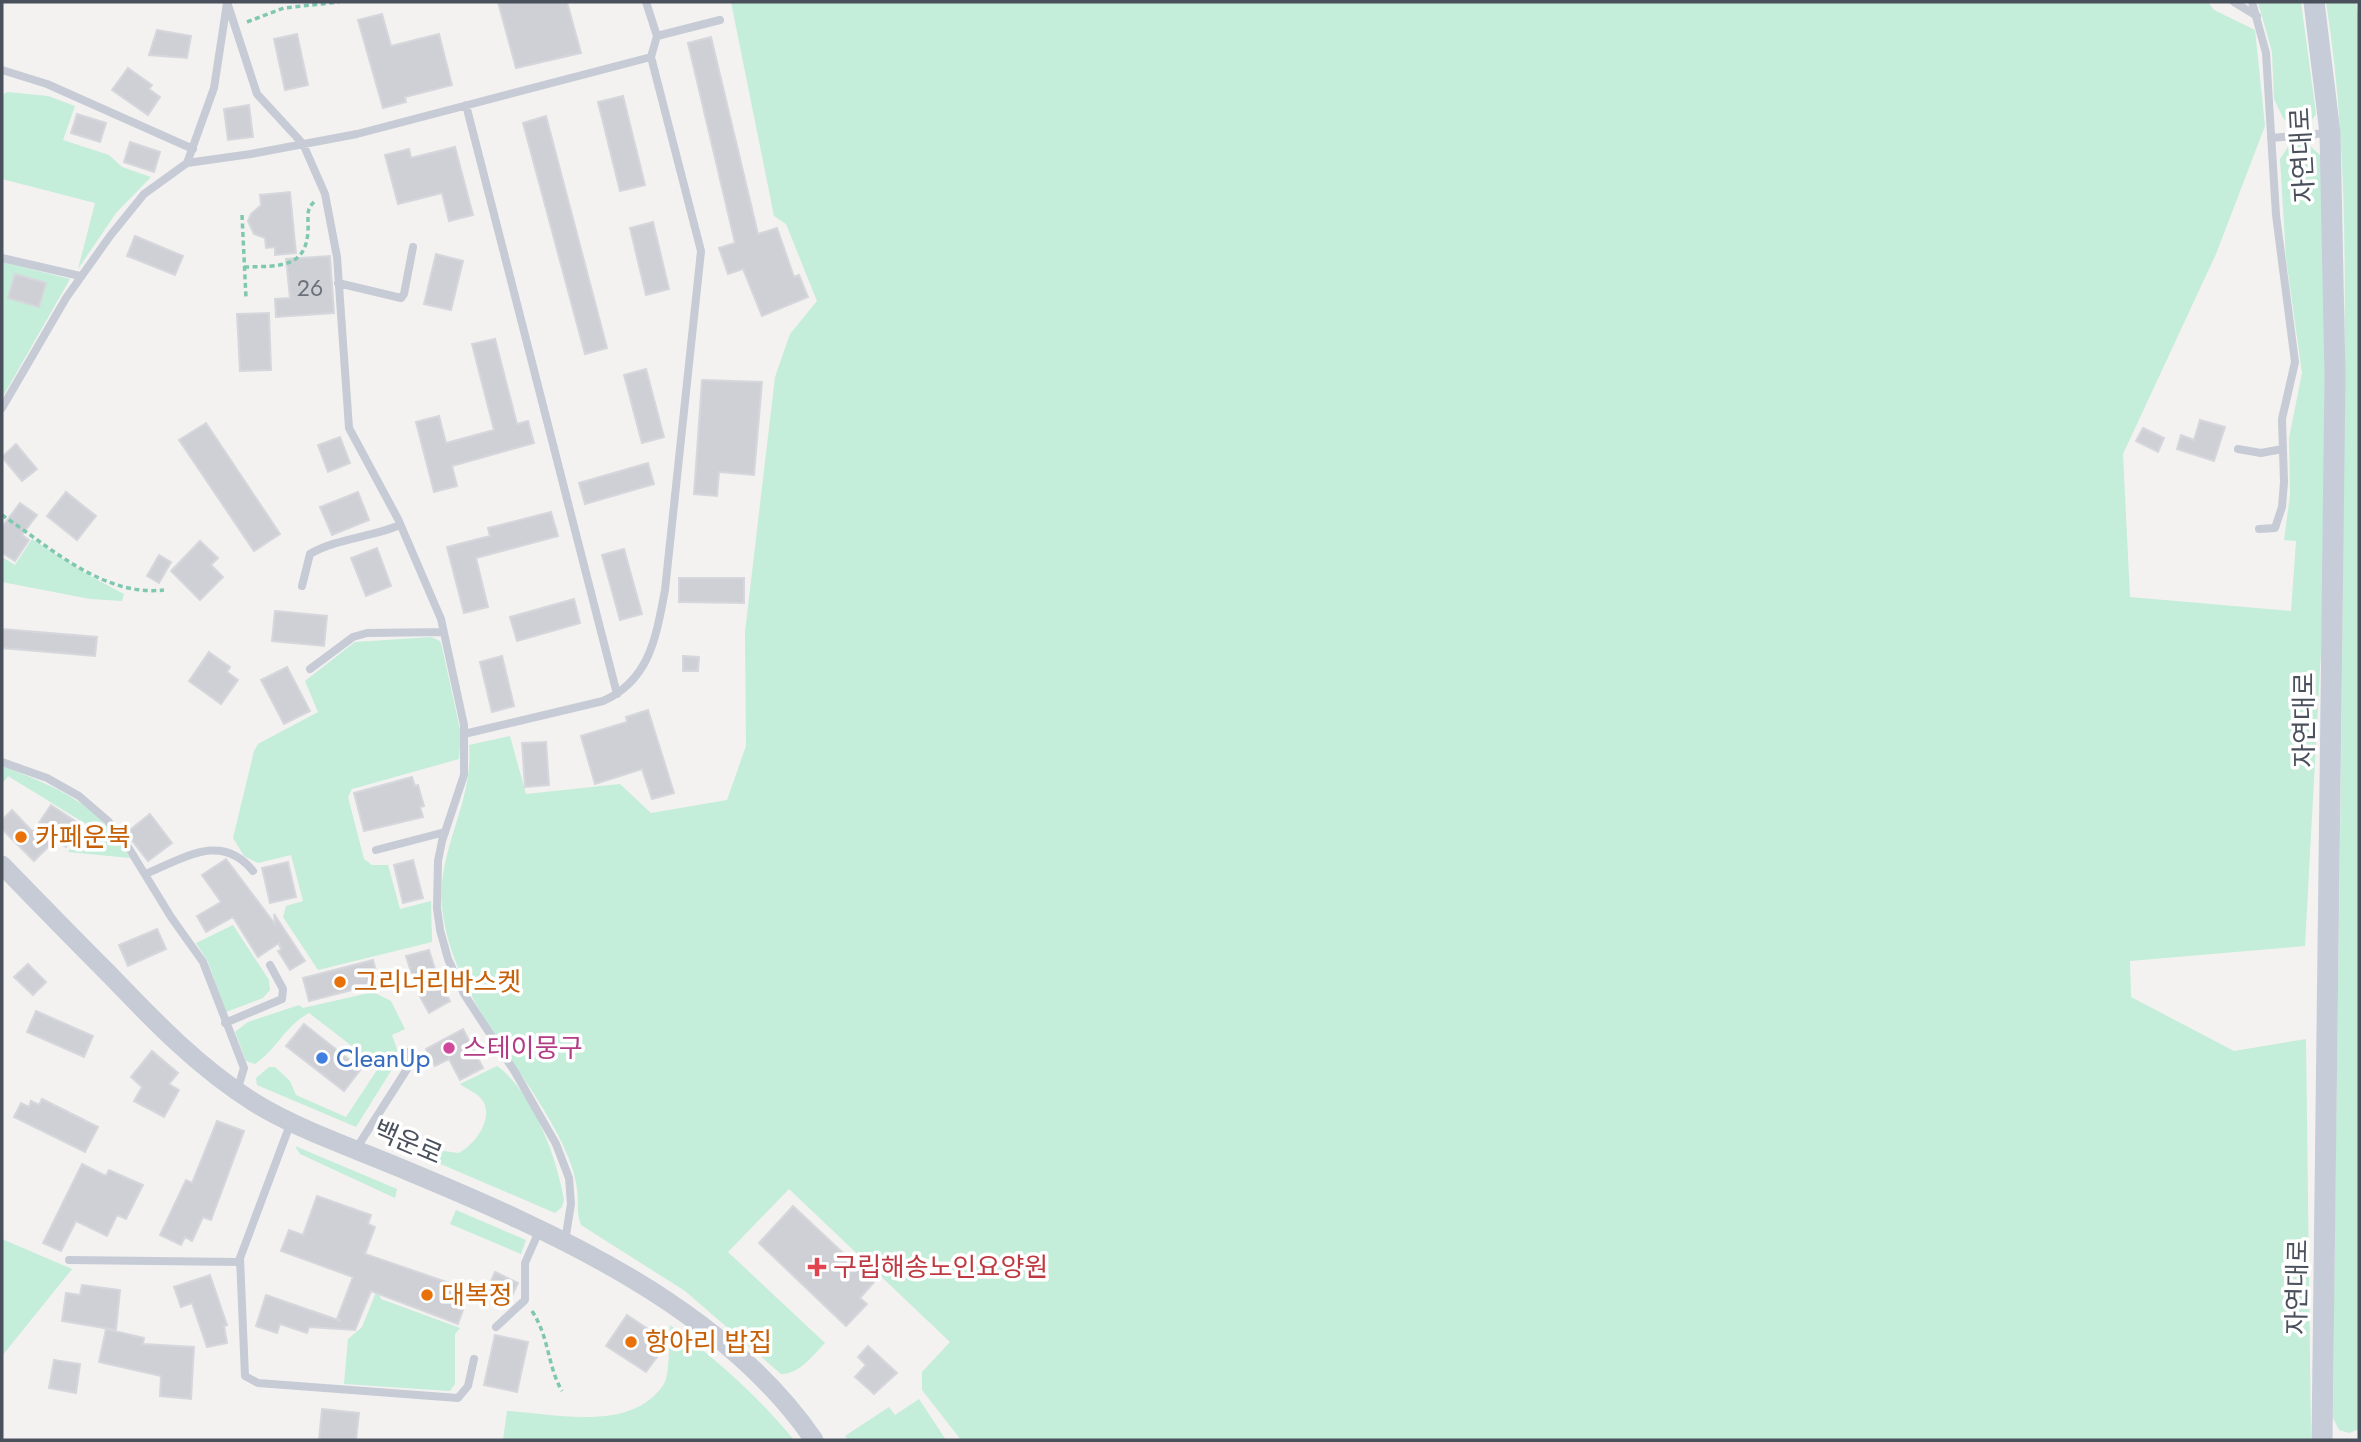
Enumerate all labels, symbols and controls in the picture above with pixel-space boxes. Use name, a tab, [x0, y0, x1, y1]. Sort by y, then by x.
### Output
street label: 자연대로	[2281, 106, 2323, 204]
house number: 26	[297, 271, 323, 305]
street label: 자연대로	[2285, 672, 2323, 768]
place label: 카페운북	[35, 818, 131, 856]
marker: 카페운북	[13, 829, 29, 845]
place label: 그리너리바스켓	[354, 963, 521, 1001]
marker: 그리너리바스켓	[332, 974, 348, 990]
place label: 스테이뭉구	[463, 1029, 583, 1067]
place label: CleanUp	[336, 1039, 430, 1077]
marker: 스테이뭉구	[441, 1040, 457, 1056]
marker: CleanUp	[314, 1050, 330, 1066]
street label: 백운로	[368, 1110, 448, 1174]
street label: 자연대로	[2277, 1239, 2317, 1335]
place label: 구립해송노인요양원	[833, 1248, 1048, 1286]
marker: 구립해송노인요양원	[807, 1257, 827, 1277]
place label: 대복정	[441, 1276, 513, 1314]
marker: 대복정	[419, 1287, 435, 1303]
place label: 항아리 밥집	[645, 1323, 772, 1361]
marker: 항아리 밥집	[623, 1334, 639, 1350]

